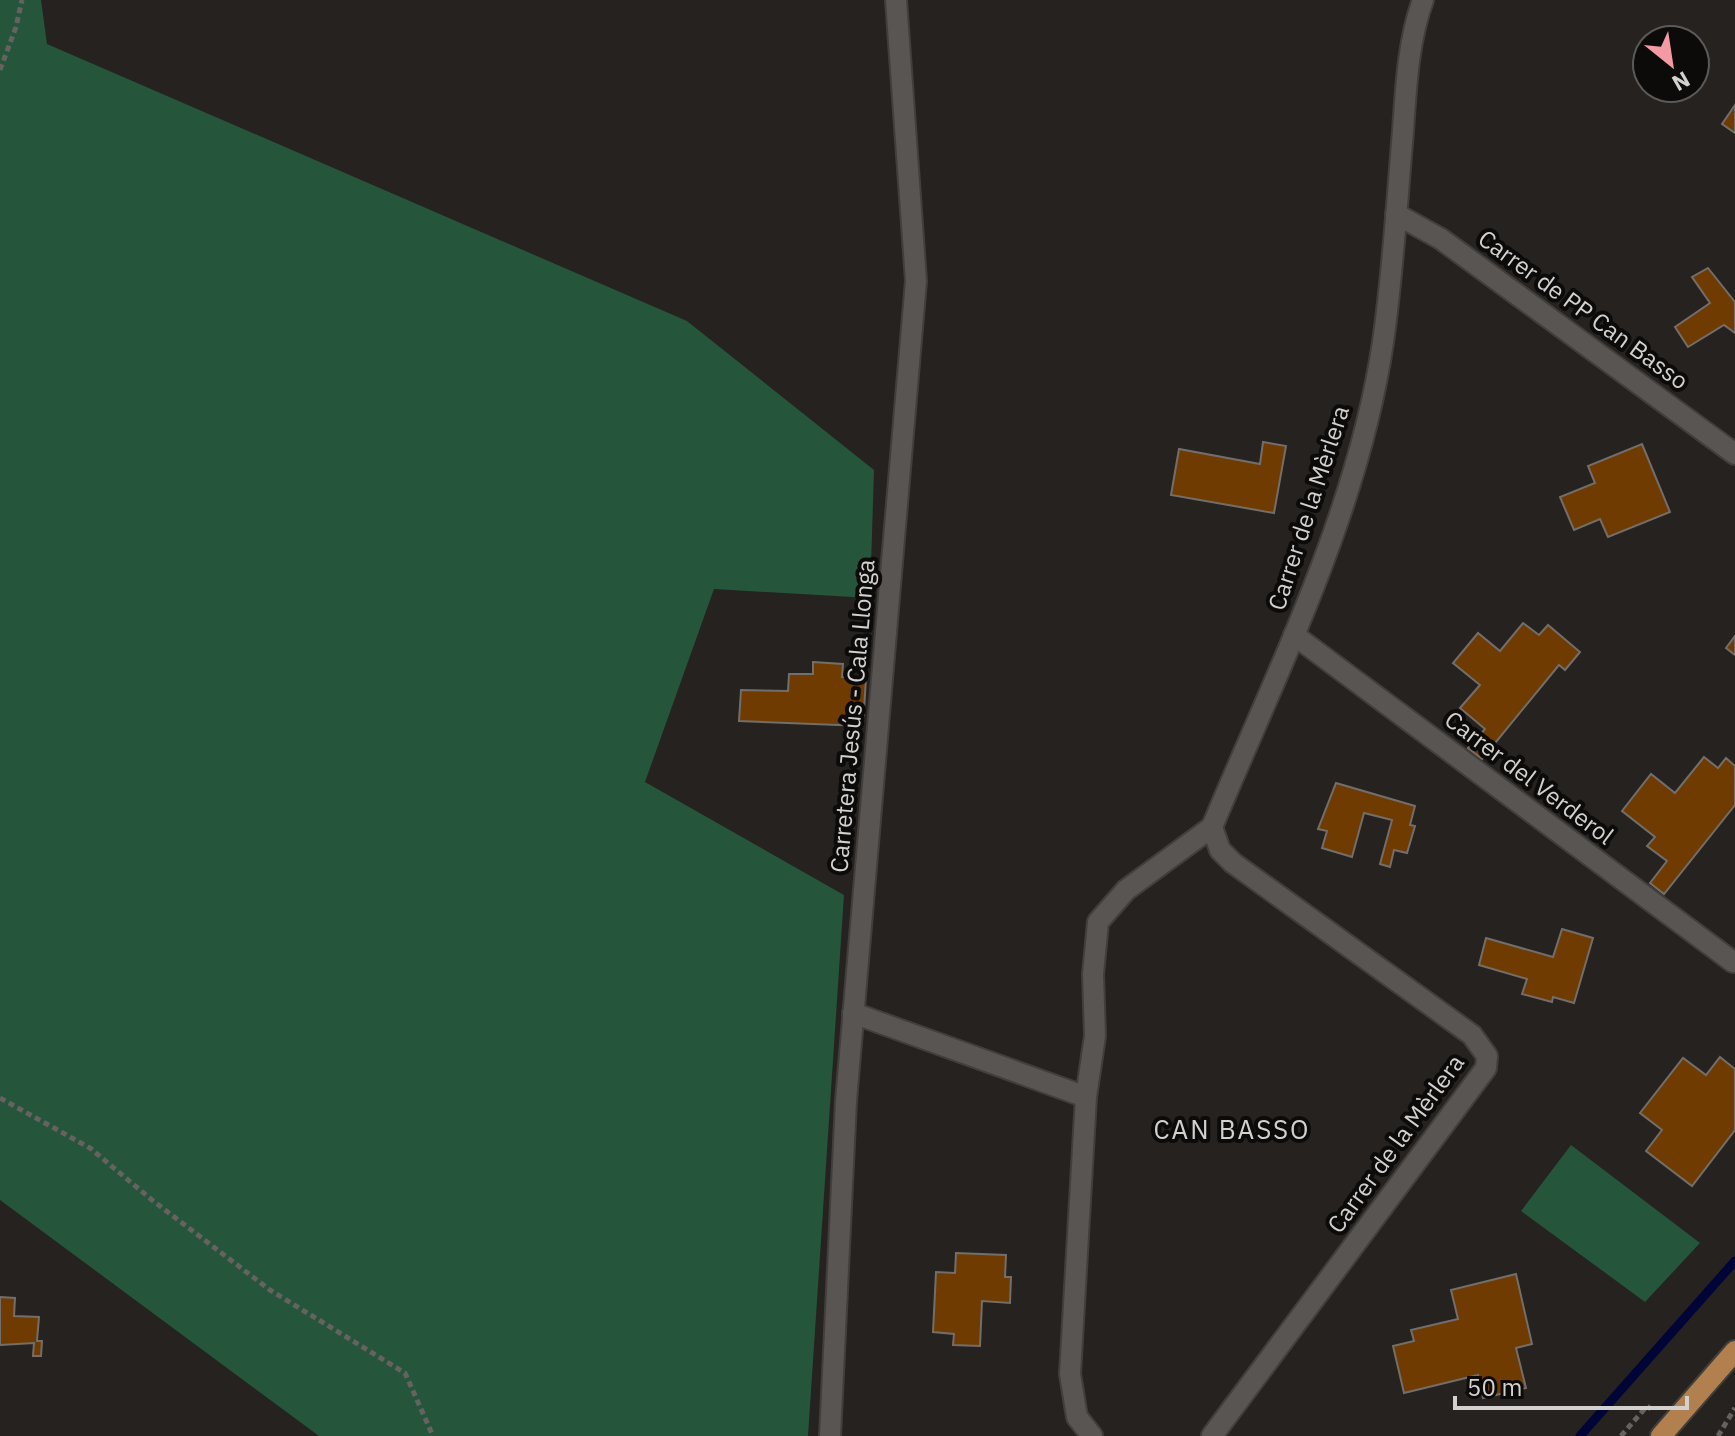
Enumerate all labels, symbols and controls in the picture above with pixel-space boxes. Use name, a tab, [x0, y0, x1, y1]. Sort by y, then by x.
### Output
north arrow	[1631, 24, 1711, 104]
text: N	[1667, 65, 1695, 98]
street label: Carrer de PP Can Basso	[1472, 222, 1695, 396]
street label: Carrer de la Mèrlera	[1260, 401, 1356, 614]
street label: Carretera Jesús - Cala Llonga	[822, 558, 882, 874]
street label: Carrer del Verderol	[1439, 703, 1621, 851]
street label: Carrer de la Mèrlera	[1320, 1048, 1471, 1239]
district label: CAN BASSO	[1153, 1112, 1311, 1146]
scale bar	[1455, 1360, 1687, 1410]
text: 50 m	[1467, 1371, 1522, 1403]

